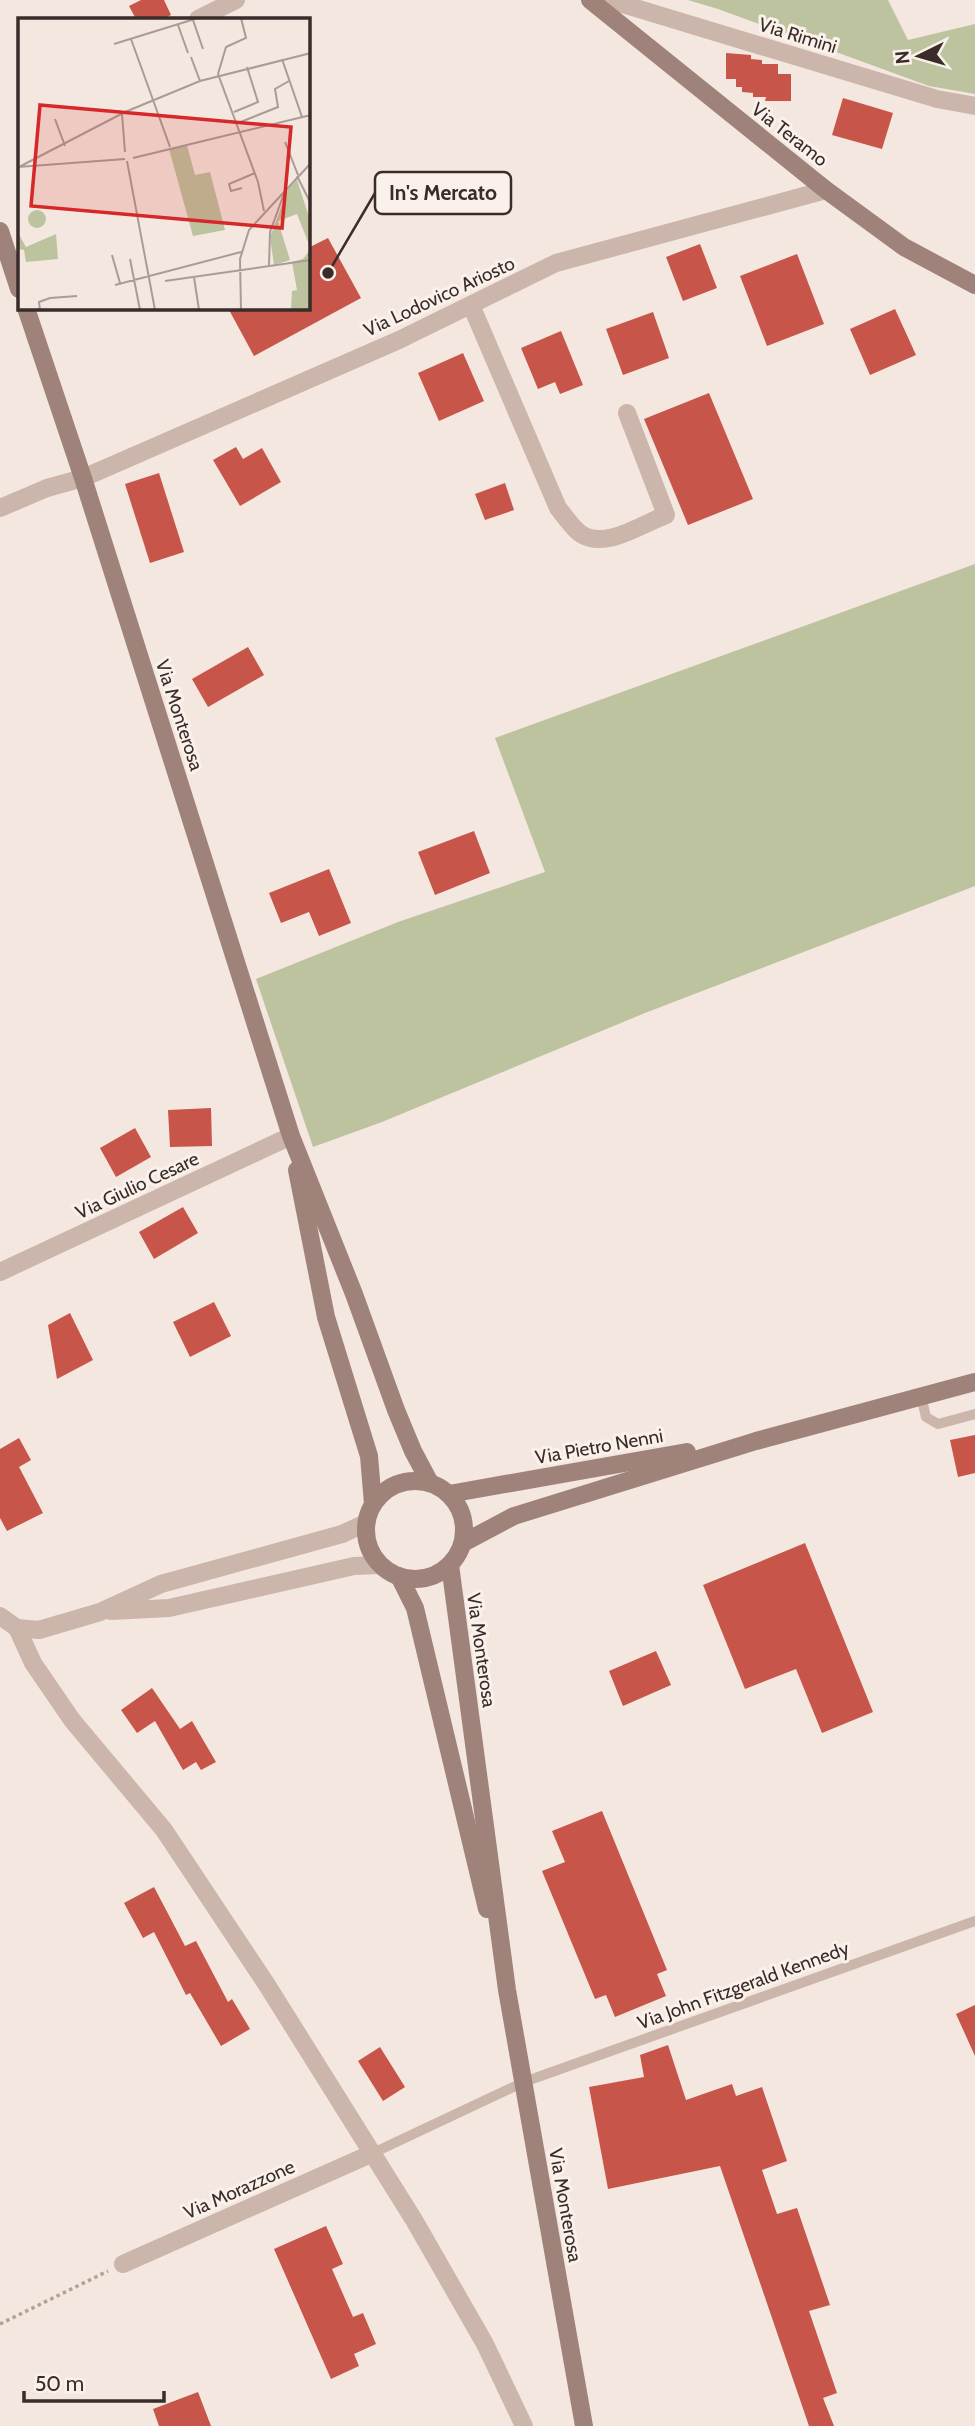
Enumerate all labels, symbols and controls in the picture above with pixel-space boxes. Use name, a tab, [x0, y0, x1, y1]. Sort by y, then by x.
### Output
street label: Via Rimini	[756, 13, 840, 58]
inset map	[18, 18, 310, 310]
north arrow	[884, 21, 954, 91]
text: N	[891, 50, 915, 65]
street label: Via Teramo	[747, 98, 832, 171]
callout: In's Mercato	[375, 172, 511, 214]
text: In's Mercato	[389, 180, 497, 205]
street label: Via Lodovico Ariosto	[360, 251, 518, 342]
street label: Via Monterosa	[151, 657, 208, 773]
street label: Via Giulio Cesare	[72, 1147, 203, 1224]
street label: Via Pietro Nenni	[533, 1424, 665, 1469]
street label: Via Monterosa	[462, 1591, 501, 1709]
street label: Via John Fitzgerald Kennedy	[634, 1936, 852, 2034]
street label: Via Monterosa	[544, 2146, 587, 2264]
street label: Via Morazzone	[180, 2155, 298, 2224]
scale bar	[24, 2360, 164, 2404]
text: 50 m	[35, 2371, 84, 2396]

